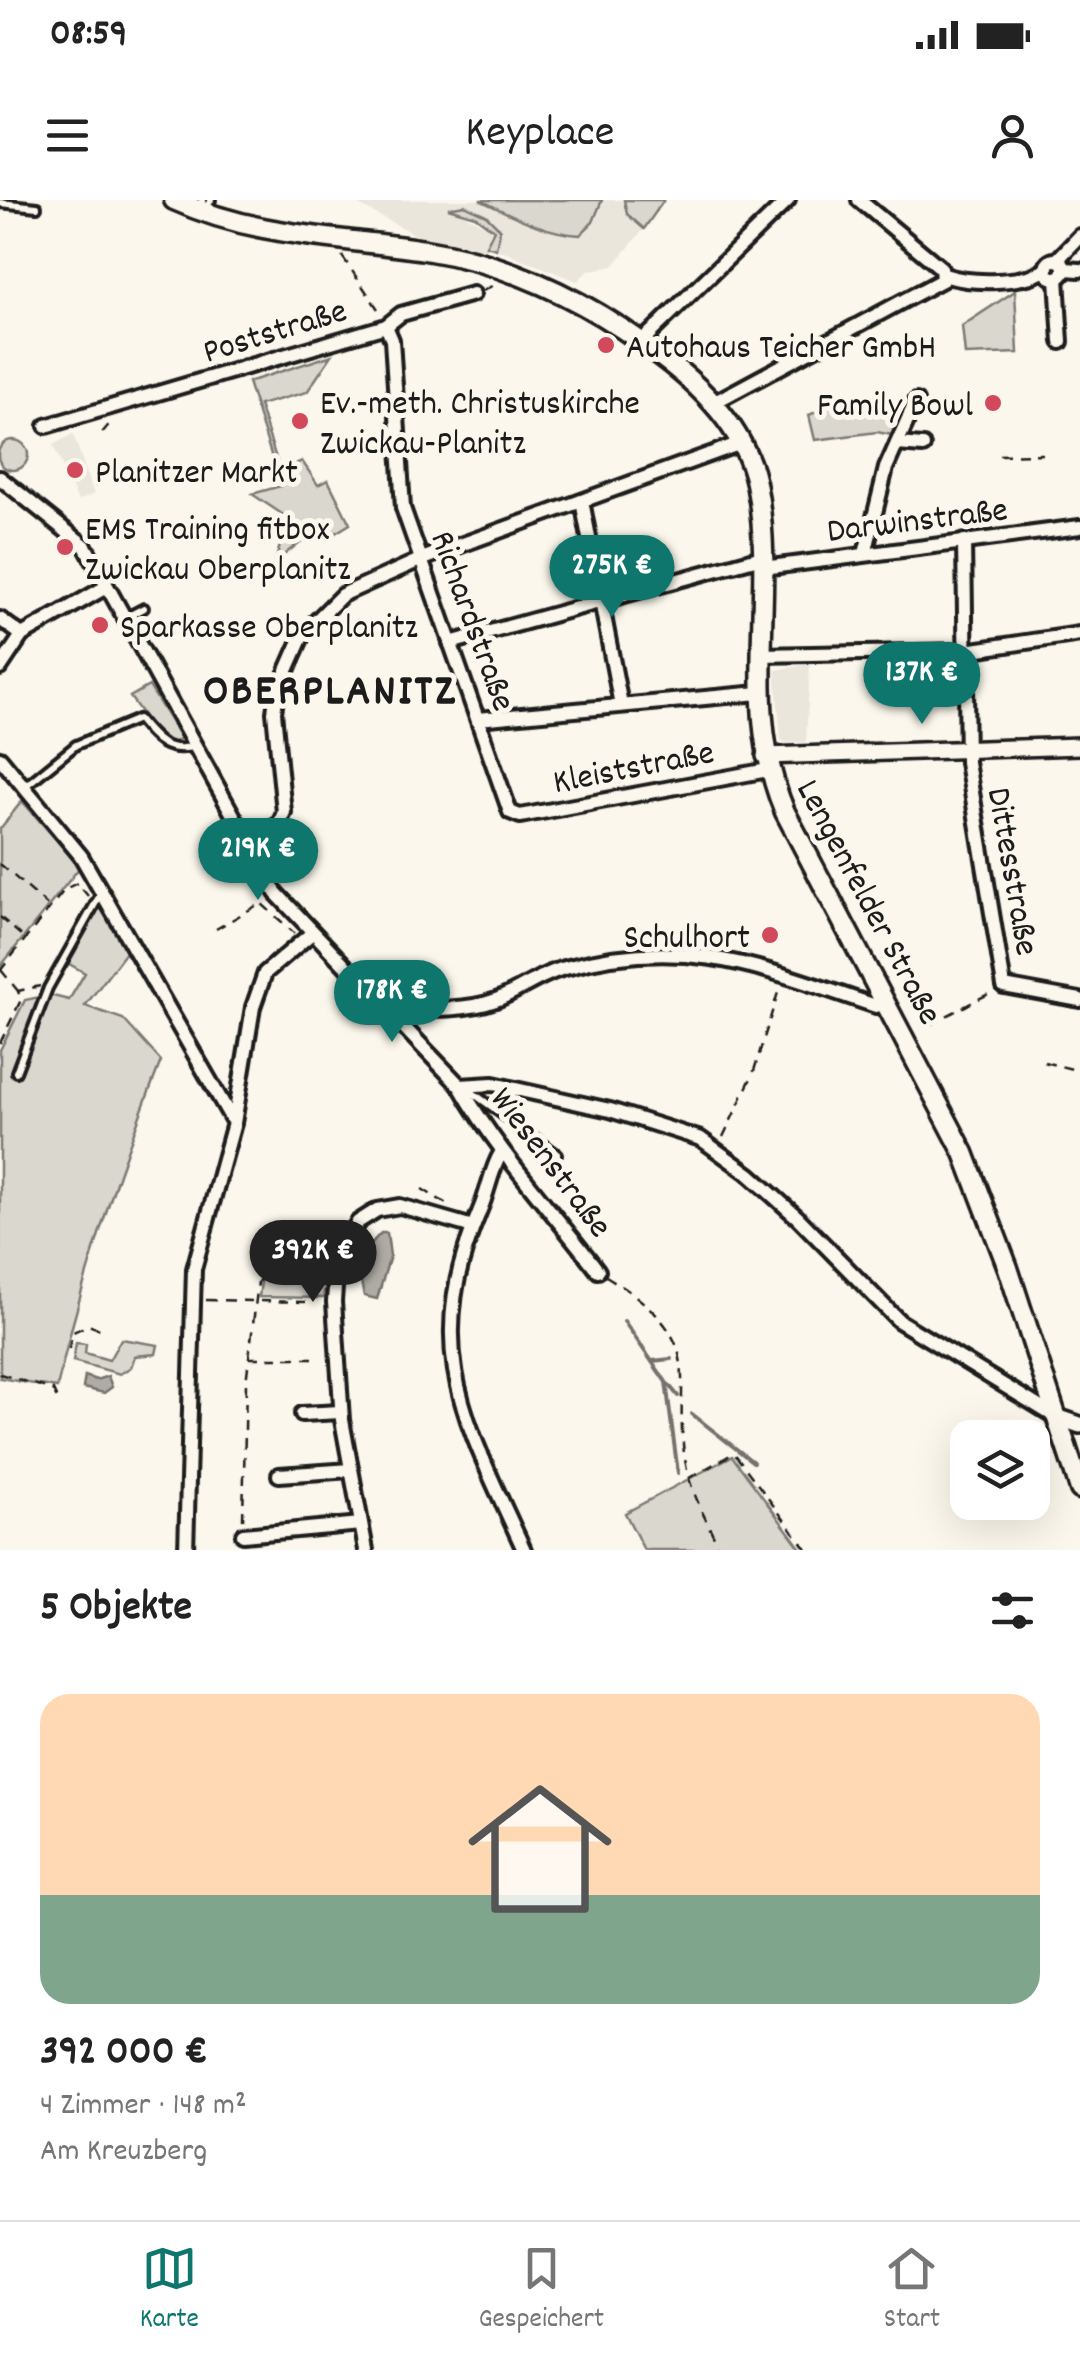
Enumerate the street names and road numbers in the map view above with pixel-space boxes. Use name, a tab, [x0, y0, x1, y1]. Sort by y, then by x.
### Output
street label: Poststraße	[197, 288, 354, 379]
street label: Darwinstraße	[824, 487, 1011, 559]
street label: Richardstraße	[415, 525, 526, 719]
street label: Kleiststraße	[549, 730, 719, 810]
street label: Lengenfelder Straße	[781, 772, 952, 1035]
street label: Dittesstraße	[971, 784, 1049, 960]
street label: Wiesenstraße	[476, 1078, 622, 1250]

